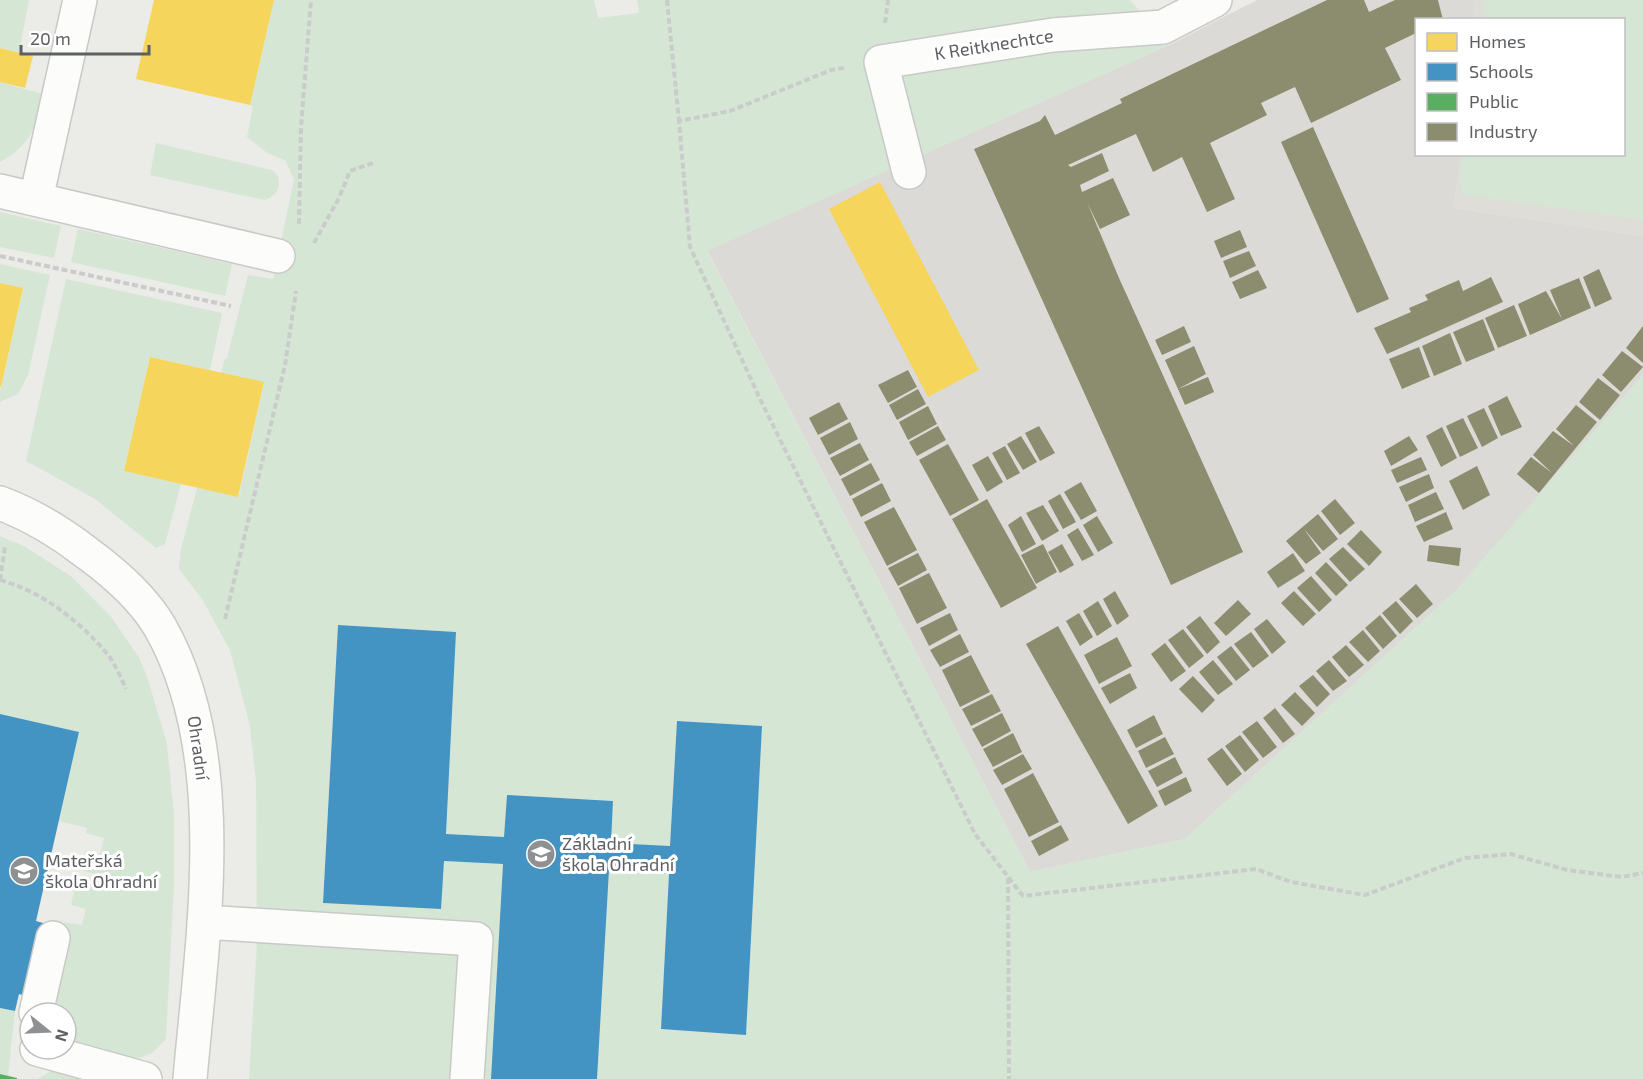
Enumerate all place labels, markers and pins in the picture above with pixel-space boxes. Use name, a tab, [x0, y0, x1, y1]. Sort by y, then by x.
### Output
place label: Základní škola Ohradní	[562, 832, 675, 875]
school or university icon: Základní škola Ohradní	[525, 838, 557, 870]
place label: Mateřská škola Ohradní	[45, 849, 158, 892]
school or university icon: Mateřská škola Ohradní	[8, 855, 40, 887]

